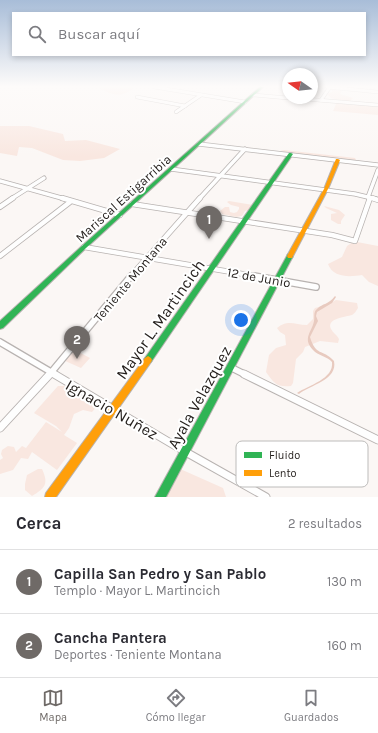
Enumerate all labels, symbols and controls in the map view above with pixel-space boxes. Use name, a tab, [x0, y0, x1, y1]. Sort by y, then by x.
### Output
search box	[12, 12, 366, 56]
icon: search	[26, 23, 48, 45]
text: Buscar aquí	[58, 25, 140, 43]
north arrow	[282, 68, 318, 104]
street label: Mariscal Estigarribia	[72, 151, 174, 245]
pin: 1	[196, 206, 222, 239]
street label: Teniente Montana	[91, 234, 170, 325]
street label: Mayor L. Martincich	[112, 256, 209, 383]
street label: 12 de Junio	[226, 265, 292, 290]
your location	[231, 310, 251, 330]
pin: 2	[64, 326, 90, 359]
street label: Ayala Velazquez	[163, 343, 236, 452]
street label: Ignacio Nuñez	[62, 375, 161, 444]
legend	[236, 441, 368, 487]
text: Fluido	[269, 449, 300, 462]
text: Lento	[269, 467, 297, 480]
text: Cerca	[16, 513, 61, 533]
text: 2 resultados	[288, 516, 362, 531]
text: Capilla San Pedro y San Pablo	[54, 565, 266, 583]
text: 1	[27, 574, 31, 589]
text: 130 m	[327, 574, 362, 589]
text: Templo · Mayor L. Martincich	[54, 583, 220, 598]
text: Cancha Pantera	[54, 629, 167, 647]
text: 2	[25, 638, 33, 653]
text: 160 m	[327, 638, 362, 653]
text: Deportes · Teniente Montana	[54, 647, 222, 662]
tab: Mapa	[39, 687, 67, 724]
tab: Cómo llegar	[146, 687, 205, 724]
tab: Guardados	[284, 687, 339, 724]

